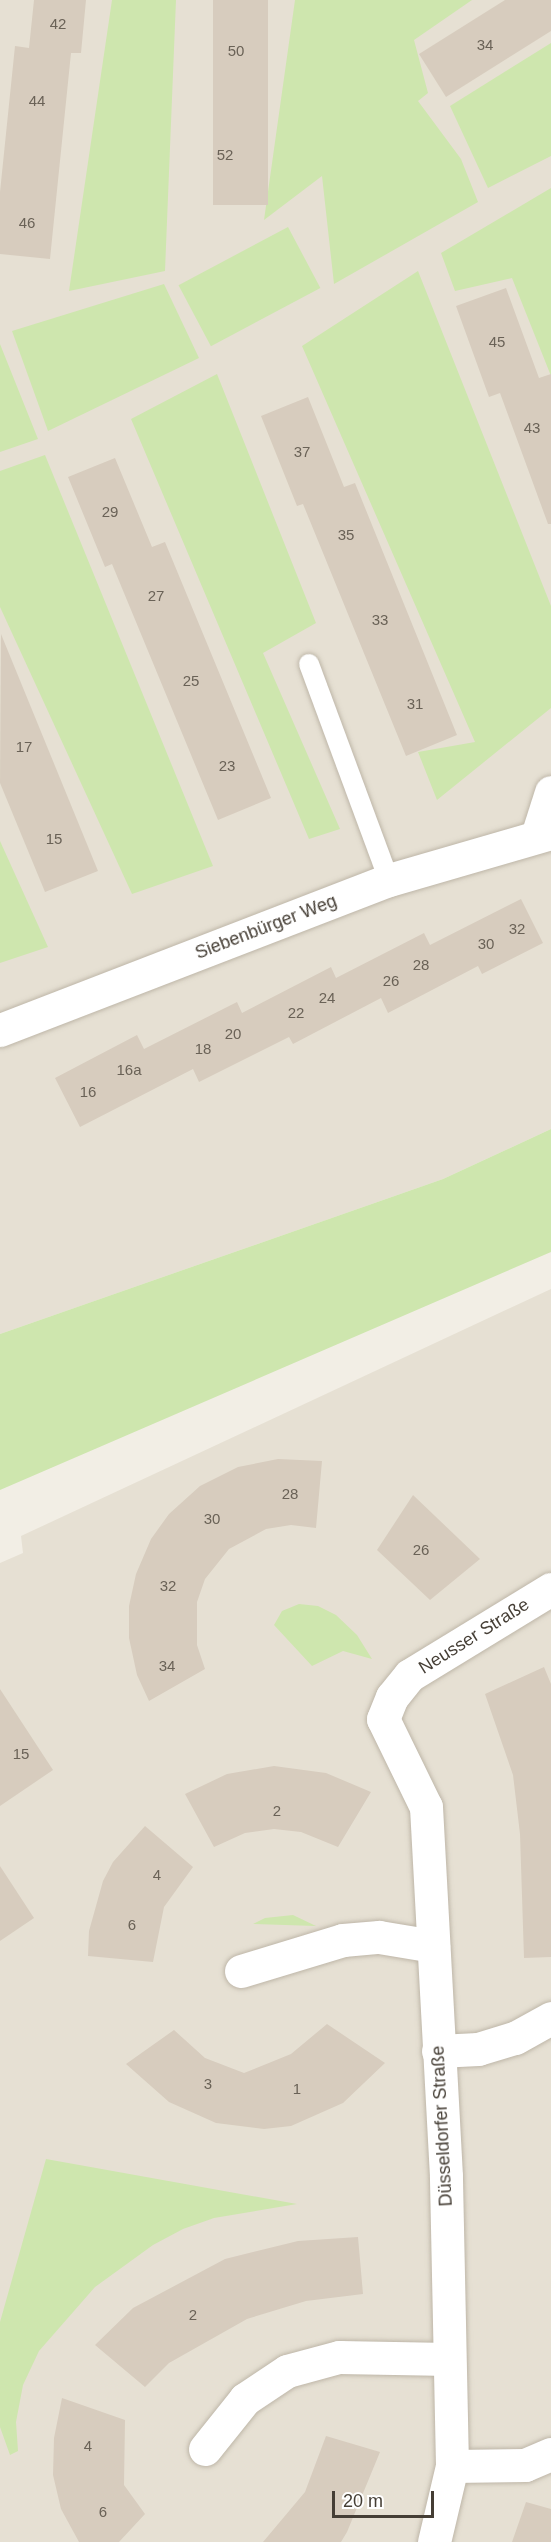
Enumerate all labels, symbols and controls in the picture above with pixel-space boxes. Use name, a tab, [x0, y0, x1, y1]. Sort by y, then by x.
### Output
house number: 42	[50, 15, 66, 33]
house number: 34	[477, 36, 493, 54]
house number: 50	[228, 42, 244, 60]
house number: 44	[29, 92, 45, 110]
house number: 52	[217, 146, 233, 164]
house number: 46	[19, 214, 35, 232]
house number: 45	[489, 333, 505, 351]
house number: 43	[524, 419, 540, 437]
house number: 37	[294, 443, 310, 461]
house number: 29	[102, 503, 118, 521]
house number: 35	[338, 526, 354, 544]
house number: 27	[148, 587, 164, 605]
house number: 33	[372, 611, 388, 629]
house number: 25	[183, 672, 199, 690]
house number: 31	[407, 695, 423, 713]
house number: 17	[16, 738, 32, 756]
house number: 23	[219, 757, 235, 775]
house number: 15	[46, 830, 62, 848]
street label: Siebenbürger Weg	[192, 890, 340, 964]
house number: 32	[509, 920, 525, 938]
house number: 30	[478, 935, 494, 953]
house number: 28	[413, 956, 429, 974]
house number: 26	[383, 972, 399, 990]
house number: 24	[319, 989, 335, 1007]
house number: 22	[288, 1004, 304, 1022]
house number: 20	[225, 1025, 241, 1043]
house number: 18	[195, 1040, 211, 1058]
house number: 16a	[116, 1061, 142, 1079]
house number: 16	[80, 1083, 96, 1101]
house number: 28	[282, 1485, 298, 1503]
house number: 30	[204, 1510, 220, 1528]
house number: 26	[413, 1541, 429, 1559]
house number: 32	[160, 1577, 176, 1595]
street label: Neusser Straße	[415, 1593, 533, 1679]
house number: 34	[159, 1657, 175, 1675]
house number: 15	[13, 1745, 29, 1763]
house number: 2	[273, 1802, 281, 1820]
house number: 4	[153, 1866, 161, 1884]
house number: 6	[128, 1916, 136, 1934]
street label: Düsseldorfer Straße	[427, 2045, 457, 2207]
house number: 3	[204, 2075, 212, 2093]
house number: 1	[293, 2080, 301, 2098]
house number: 2	[189, 2306, 197, 2324]
house number: 4	[84, 2437, 92, 2455]
scale bar	[335, 2479, 437, 2517]
text: 20 m	[343, 2491, 383, 2511]
house number: 6	[99, 2503, 107, 2521]

